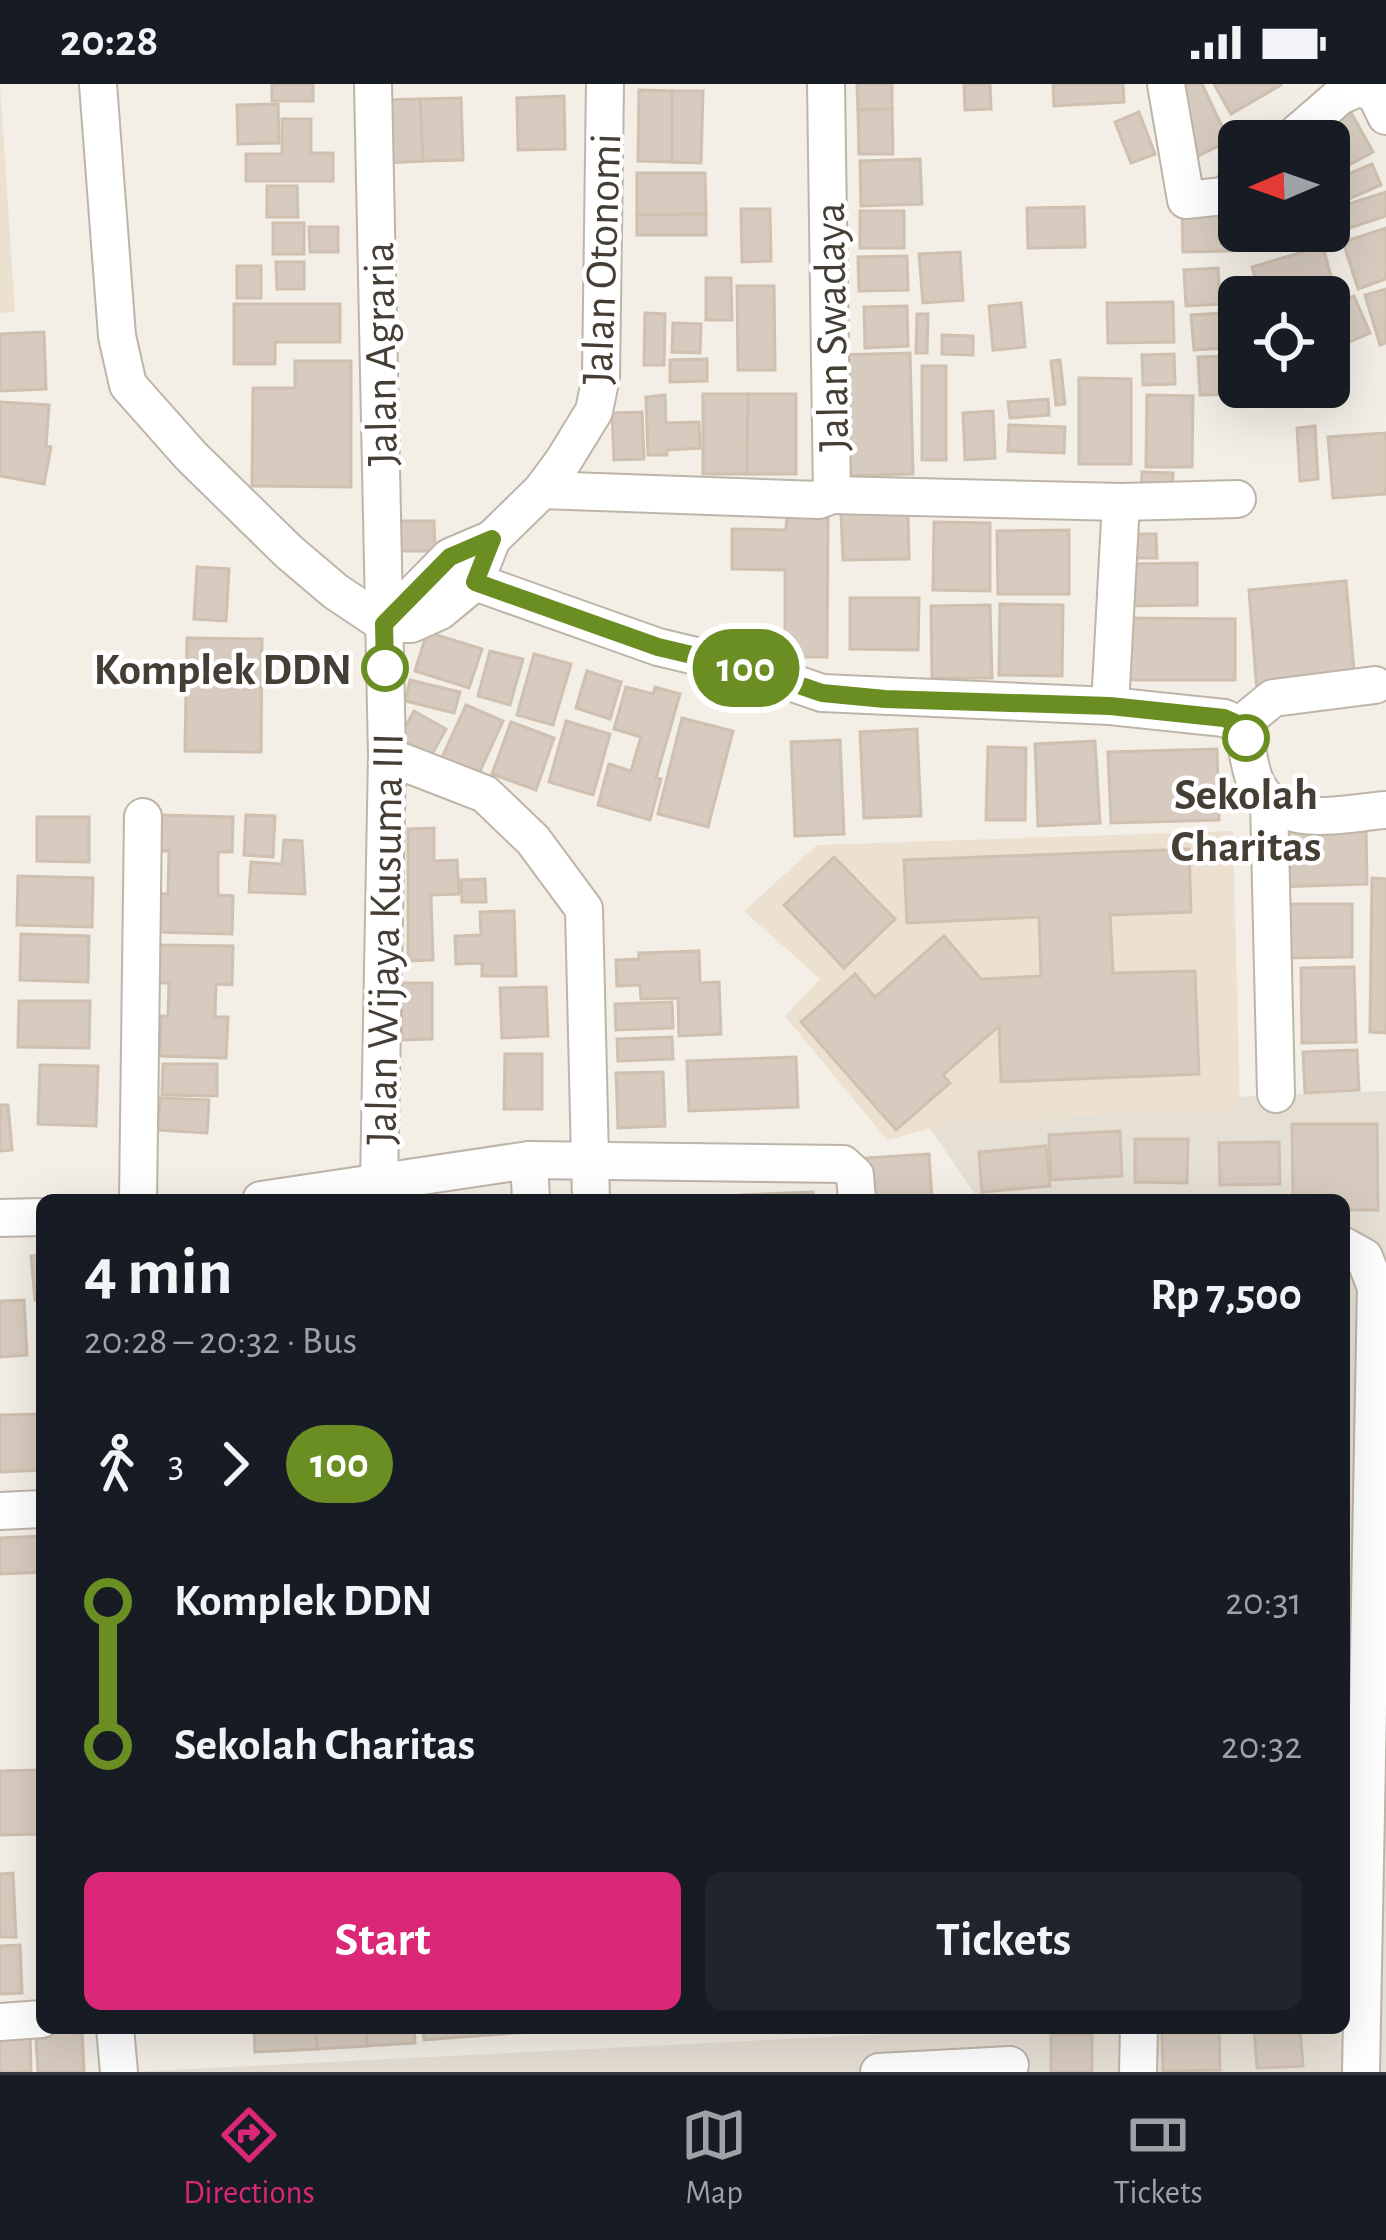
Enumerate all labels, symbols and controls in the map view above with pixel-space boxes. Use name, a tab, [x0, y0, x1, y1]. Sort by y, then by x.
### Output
text: 20:28	[60, 19, 158, 64]
north arrow	[1218, 120, 1350, 252]
map controls	[1218, 120, 1350, 408]
street label: Jalan Otonomi	[576, 133, 629, 386]
street label: Jalan Swadaya	[808, 202, 857, 452]
street label: Jalan Agraria	[357, 241, 406, 467]
button: locate	[1218, 276, 1350, 408]
line badge: 100	[677, 629, 815, 707]
marker: Komplek DDN	[363, 646, 407, 690]
text: 100	[717, 647, 775, 689]
place label: Komplek DDN	[93, 648, 352, 693]
marker: Sekolah Charitas	[1224, 716, 1268, 760]
street label: Jalan Wijaya Kusuma III	[359, 733, 412, 1146]
place label: Sekolah Charitas	[1171, 773, 1321, 870]
text: 4 min	[84, 1240, 233, 1306]
text: Rp 7,500	[1150, 1273, 1302, 1318]
text: 20:28 – 20:32 · Bus	[84, 1322, 357, 1361]
icon: walk	[84, 1431, 150, 1497]
icon: forward	[202, 1431, 268, 1497]
text: 100	[310, 1443, 369, 1485]
text: 3	[168, 1445, 184, 1484]
text: Komplek DDN	[174, 1579, 433, 1624]
text: 20:31	[1225, 1583, 1302, 1622]
text: Sekolah Charitas	[174, 1723, 475, 1768]
text: 20:32	[1221, 1727, 1302, 1766]
button: Start	[84, 1872, 681, 2010]
button: Tickets	[705, 1872, 1302, 2010]
tab: Directions	[183, 2102, 315, 2214]
tab: Map	[681, 2102, 747, 2214]
tab: Tickets	[1113, 2102, 1203, 2214]

